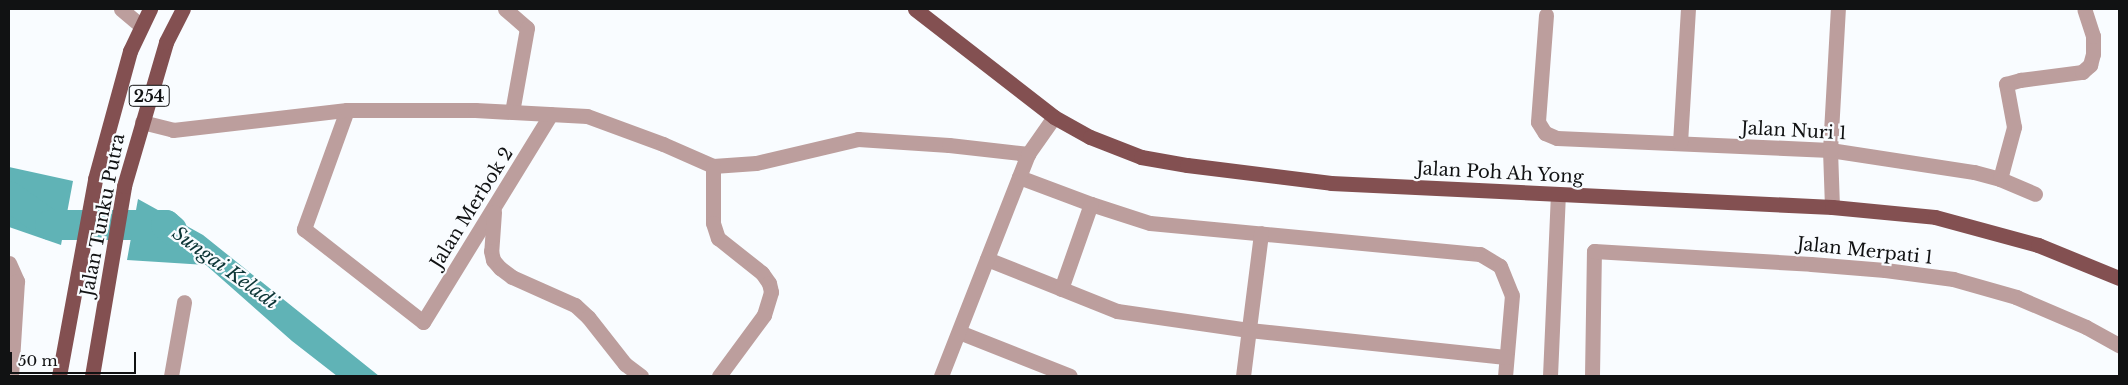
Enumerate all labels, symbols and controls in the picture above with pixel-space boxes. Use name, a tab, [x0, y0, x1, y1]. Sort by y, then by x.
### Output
road number: 254	[128, 82, 170, 110]
street label: Jalan Nuri 1	[1741, 117, 1847, 145]
street label: Jalan Tunku Putra	[77, 132, 129, 298]
street label: Jalan Merbok 2	[426, 143, 518, 273]
street label: Jalan Poh Ah Yong	[1415, 158, 1585, 188]
water label: Sungai Keladi	[167, 222, 283, 314]
street label: Jalan Merpati 1	[1796, 233, 1934, 269]
scale bar	[12, 342, 139, 374]
text: 50 m	[18, 351, 58, 370]

